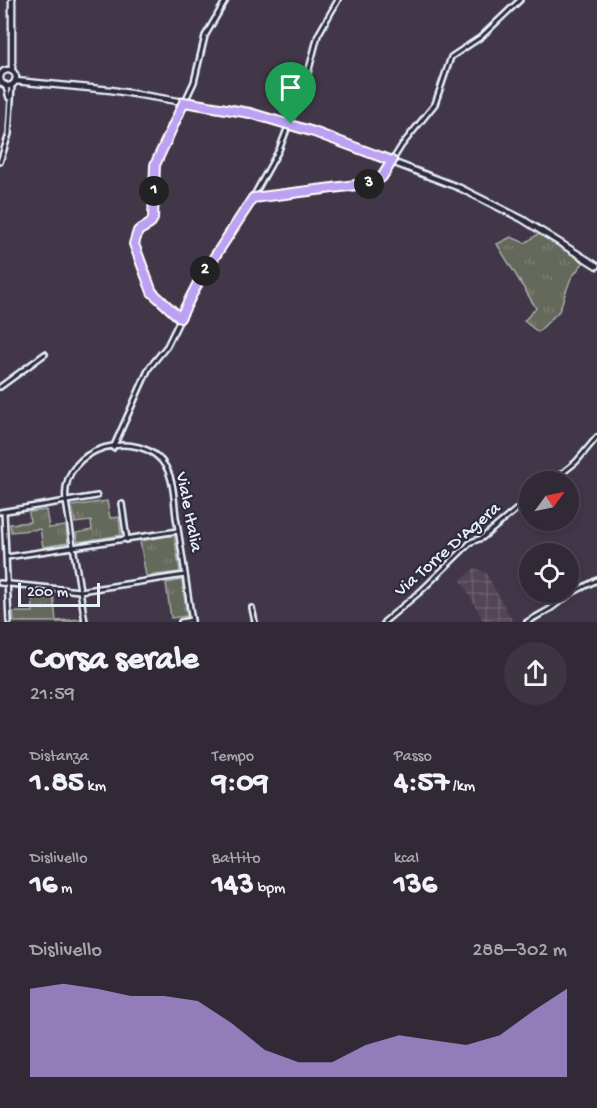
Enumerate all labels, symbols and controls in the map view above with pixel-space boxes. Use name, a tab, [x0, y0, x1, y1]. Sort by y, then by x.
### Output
pin	[265, 62, 316, 124]
icon: arrive	[274, 71, 307, 104]
pin: 3	[354, 169, 384, 199]
text: 3	[365, 174, 373, 193]
pin: 1	[139, 176, 169, 206]
text: 1	[151, 181, 157, 200]
pin: 2	[190, 256, 220, 286]
text: 2	[201, 261, 209, 280]
street label: Viale Italia	[170, 469, 206, 555]
north arrow	[519, 471, 579, 531]
map controls	[519, 471, 579, 603]
street label: Via Torre D'Agera	[390, 498, 506, 602]
button: locate	[519, 543, 579, 603]
scale bar	[18, 580, 100, 608]
text: 200 m	[27, 584, 68, 603]
text: Corsa serale	[30, 642, 198, 680]
button: share	[504, 642, 567, 705]
text: 21:59	[30, 684, 75, 707]
text: Distanza	[30, 748, 89, 767]
text: Tempo	[212, 748, 254, 767]
text: Passo	[394, 748, 432, 767]
text: 1.85	[30, 767, 84, 802]
text: 9:09	[212, 767, 269, 802]
text: 4:57	[394, 767, 449, 802]
text: km	[84, 778, 106, 797]
text: /km	[449, 778, 475, 797]
text: Dislivello	[30, 850, 87, 869]
text: Battito	[212, 850, 260, 869]
text: kcal	[394, 850, 419, 869]
text: 16	[30, 869, 57, 904]
text: 143	[212, 869, 254, 904]
text: 136	[394, 869, 437, 904]
text: m	[57, 880, 72, 899]
text: bpm	[254, 880, 285, 899]
text: Dislivello	[30, 940, 102, 963]
text: 288–302 m	[473, 940, 567, 963]

